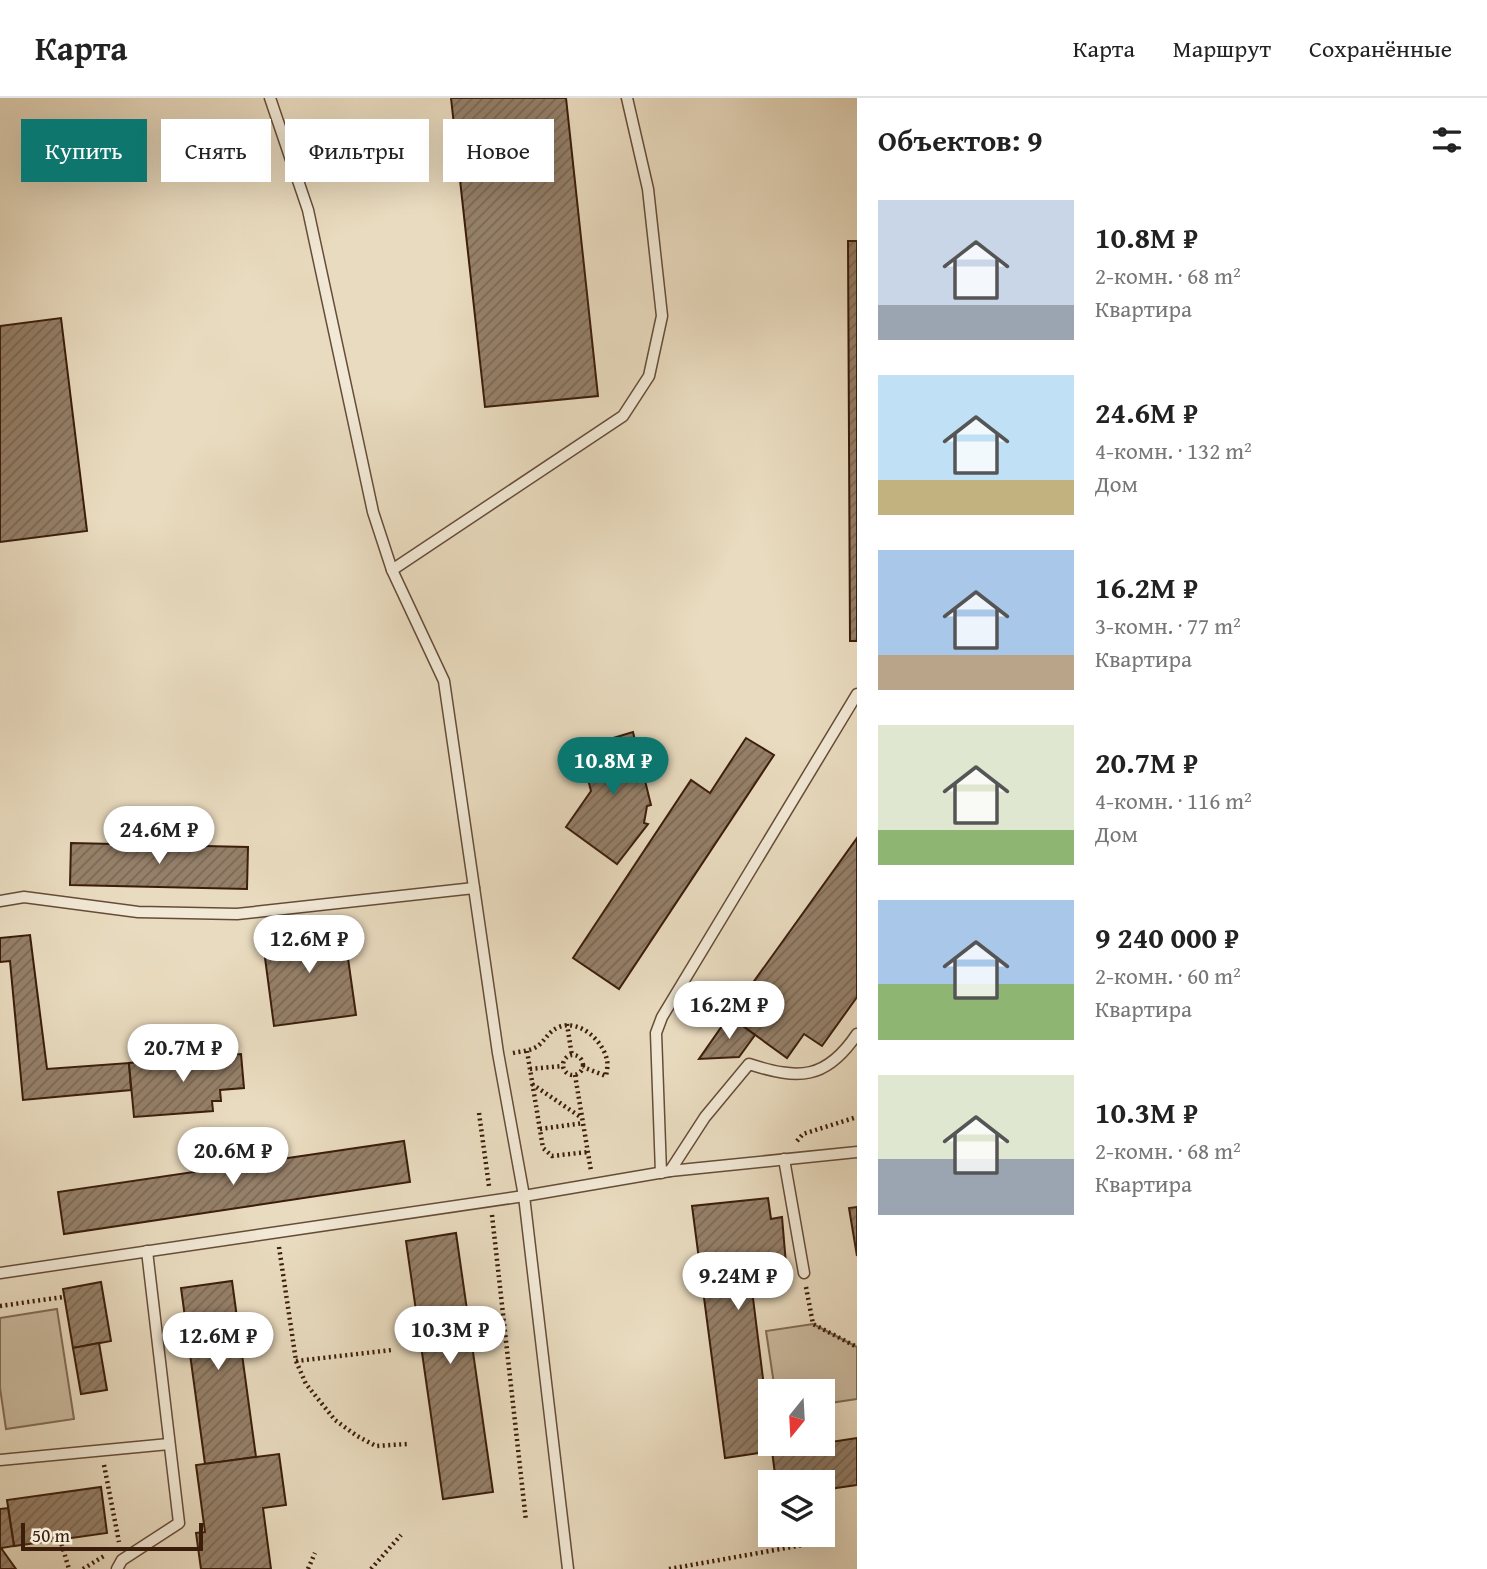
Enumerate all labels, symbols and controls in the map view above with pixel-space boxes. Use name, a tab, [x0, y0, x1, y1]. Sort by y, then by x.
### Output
text: Карта	[35, 24, 127, 72]
text: Карта	[1073, 31, 1135, 66]
text: Маршрут	[1173, 31, 1271, 66]
text: Сохранённые	[1309, 31, 1452, 66]
text: Объектов: 9	[878, 118, 1042, 162]
chip: Купить	[21, 119, 147, 182]
chip: Снять	[161, 119, 271, 182]
chip: Фильтры	[285, 119, 429, 182]
chip: Новое	[443, 119, 554, 182]
icon: filters	[1428, 121, 1466, 159]
text: 10.8M ₽	[1095, 215, 1198, 259]
icon: home	[934, 228, 1018, 312]
text: 2-комн. · 68 m²	[1095, 259, 1241, 292]
text: Квартира	[1095, 292, 1192, 325]
text: 24.6M ₽	[1095, 390, 1198, 434]
icon: home	[934, 403, 1018, 487]
text: 4-комн. · 132 m²	[1095, 434, 1252, 467]
text: Дом	[1095, 467, 1138, 500]
text: 16.2M ₽	[1095, 565, 1198, 609]
icon: home	[934, 578, 1018, 662]
text: 3-комн. · 77 m²	[1095, 609, 1241, 642]
text: Квартира	[1095, 642, 1192, 675]
pin: 10.8M ₽	[548, 738, 678, 797]
text: 20.7M ₽	[1095, 740, 1198, 784]
text: 10.8M ₽	[573, 743, 653, 776]
icon: home	[934, 753, 1018, 837]
text: 4-комн. · 116 m²	[1095, 784, 1252, 817]
pin: 24.6M ₽	[94, 806, 224, 866]
text: 24.6M ₽	[119, 812, 199, 845]
text: Дом	[1095, 817, 1138, 850]
text: 9 240 000 ₽	[1095, 915, 1239, 959]
pin: 12.6M ₽	[244, 916, 374, 975]
text: 12.6M ₽	[269, 921, 349, 954]
icon: home	[934, 928, 1018, 1012]
text: 2-комн. · 60 m²	[1095, 959, 1241, 992]
pin: 16.2M ₽	[664, 982, 794, 1041]
text: 16.2M ₽	[689, 987, 769, 1020]
text: Квартира	[1095, 992, 1192, 1025]
pin: 20.7M ₽	[118, 1024, 248, 1084]
text: 20.7M ₽	[143, 1030, 223, 1063]
text: 10.3M ₽	[1095, 1090, 1198, 1134]
icon: home	[934, 1103, 1018, 1187]
pin: 20.6M ₽	[168, 1128, 298, 1187]
text: 20.6M ₽	[193, 1133, 273, 1166]
text: 2-комн. · 68 m²	[1095, 1134, 1241, 1167]
text: Квартира	[1095, 1167, 1192, 1200]
pin: 9.24M ₽	[673, 1252, 803, 1312]
text: 9.24M ₽	[698, 1258, 778, 1291]
pin: 10.3M ₽	[385, 1306, 515, 1366]
pin: 12.6M ₽	[153, 1312, 283, 1372]
text: 10.3M ₽	[410, 1312, 490, 1345]
text: 12.6M ₽	[178, 1318, 258, 1351]
north arrow	[758, 1379, 835, 1456]
map controls	[758, 1379, 835, 1547]
button: layers	[758, 1470, 835, 1547]
scale bar	[21, 1520, 203, 1552]
text: 50 m	[32, 1521, 70, 1549]

